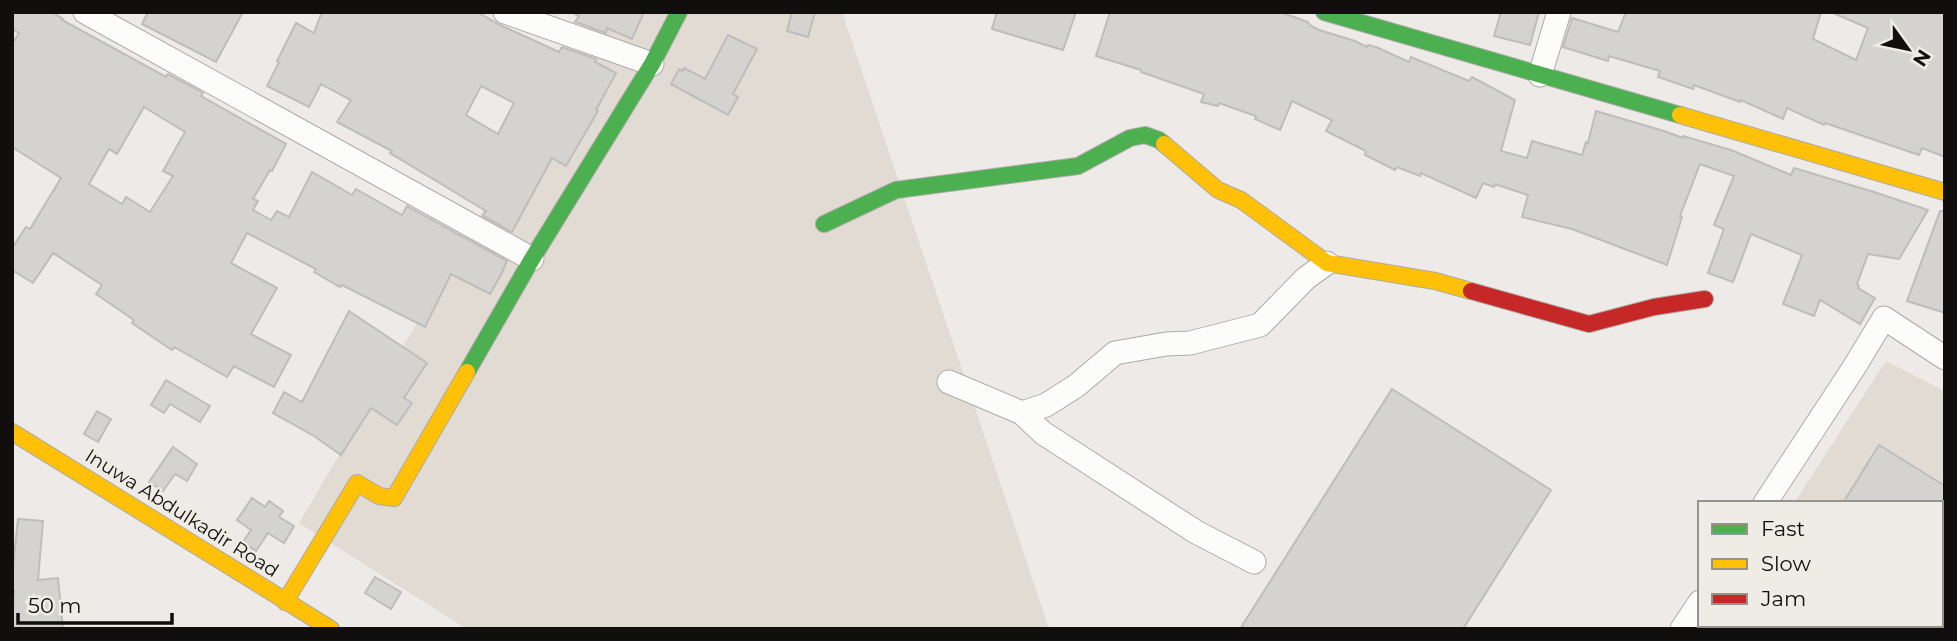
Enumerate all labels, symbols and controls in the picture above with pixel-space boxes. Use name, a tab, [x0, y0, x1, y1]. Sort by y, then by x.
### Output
north arrow	[1873, 14, 1943, 84]
text: N	[1908, 45, 1936, 71]
street label: Inuwa Abdulkadir Road	[81, 444, 283, 582]
legend	[1698, 501, 1943, 627]
text: Fast	[1761, 516, 1805, 541]
text: Slow	[1761, 551, 1811, 576]
scale bar	[18, 582, 172, 626]
text: Jam	[1760, 586, 1806, 611]
text: 50 m	[28, 593, 82, 618]

